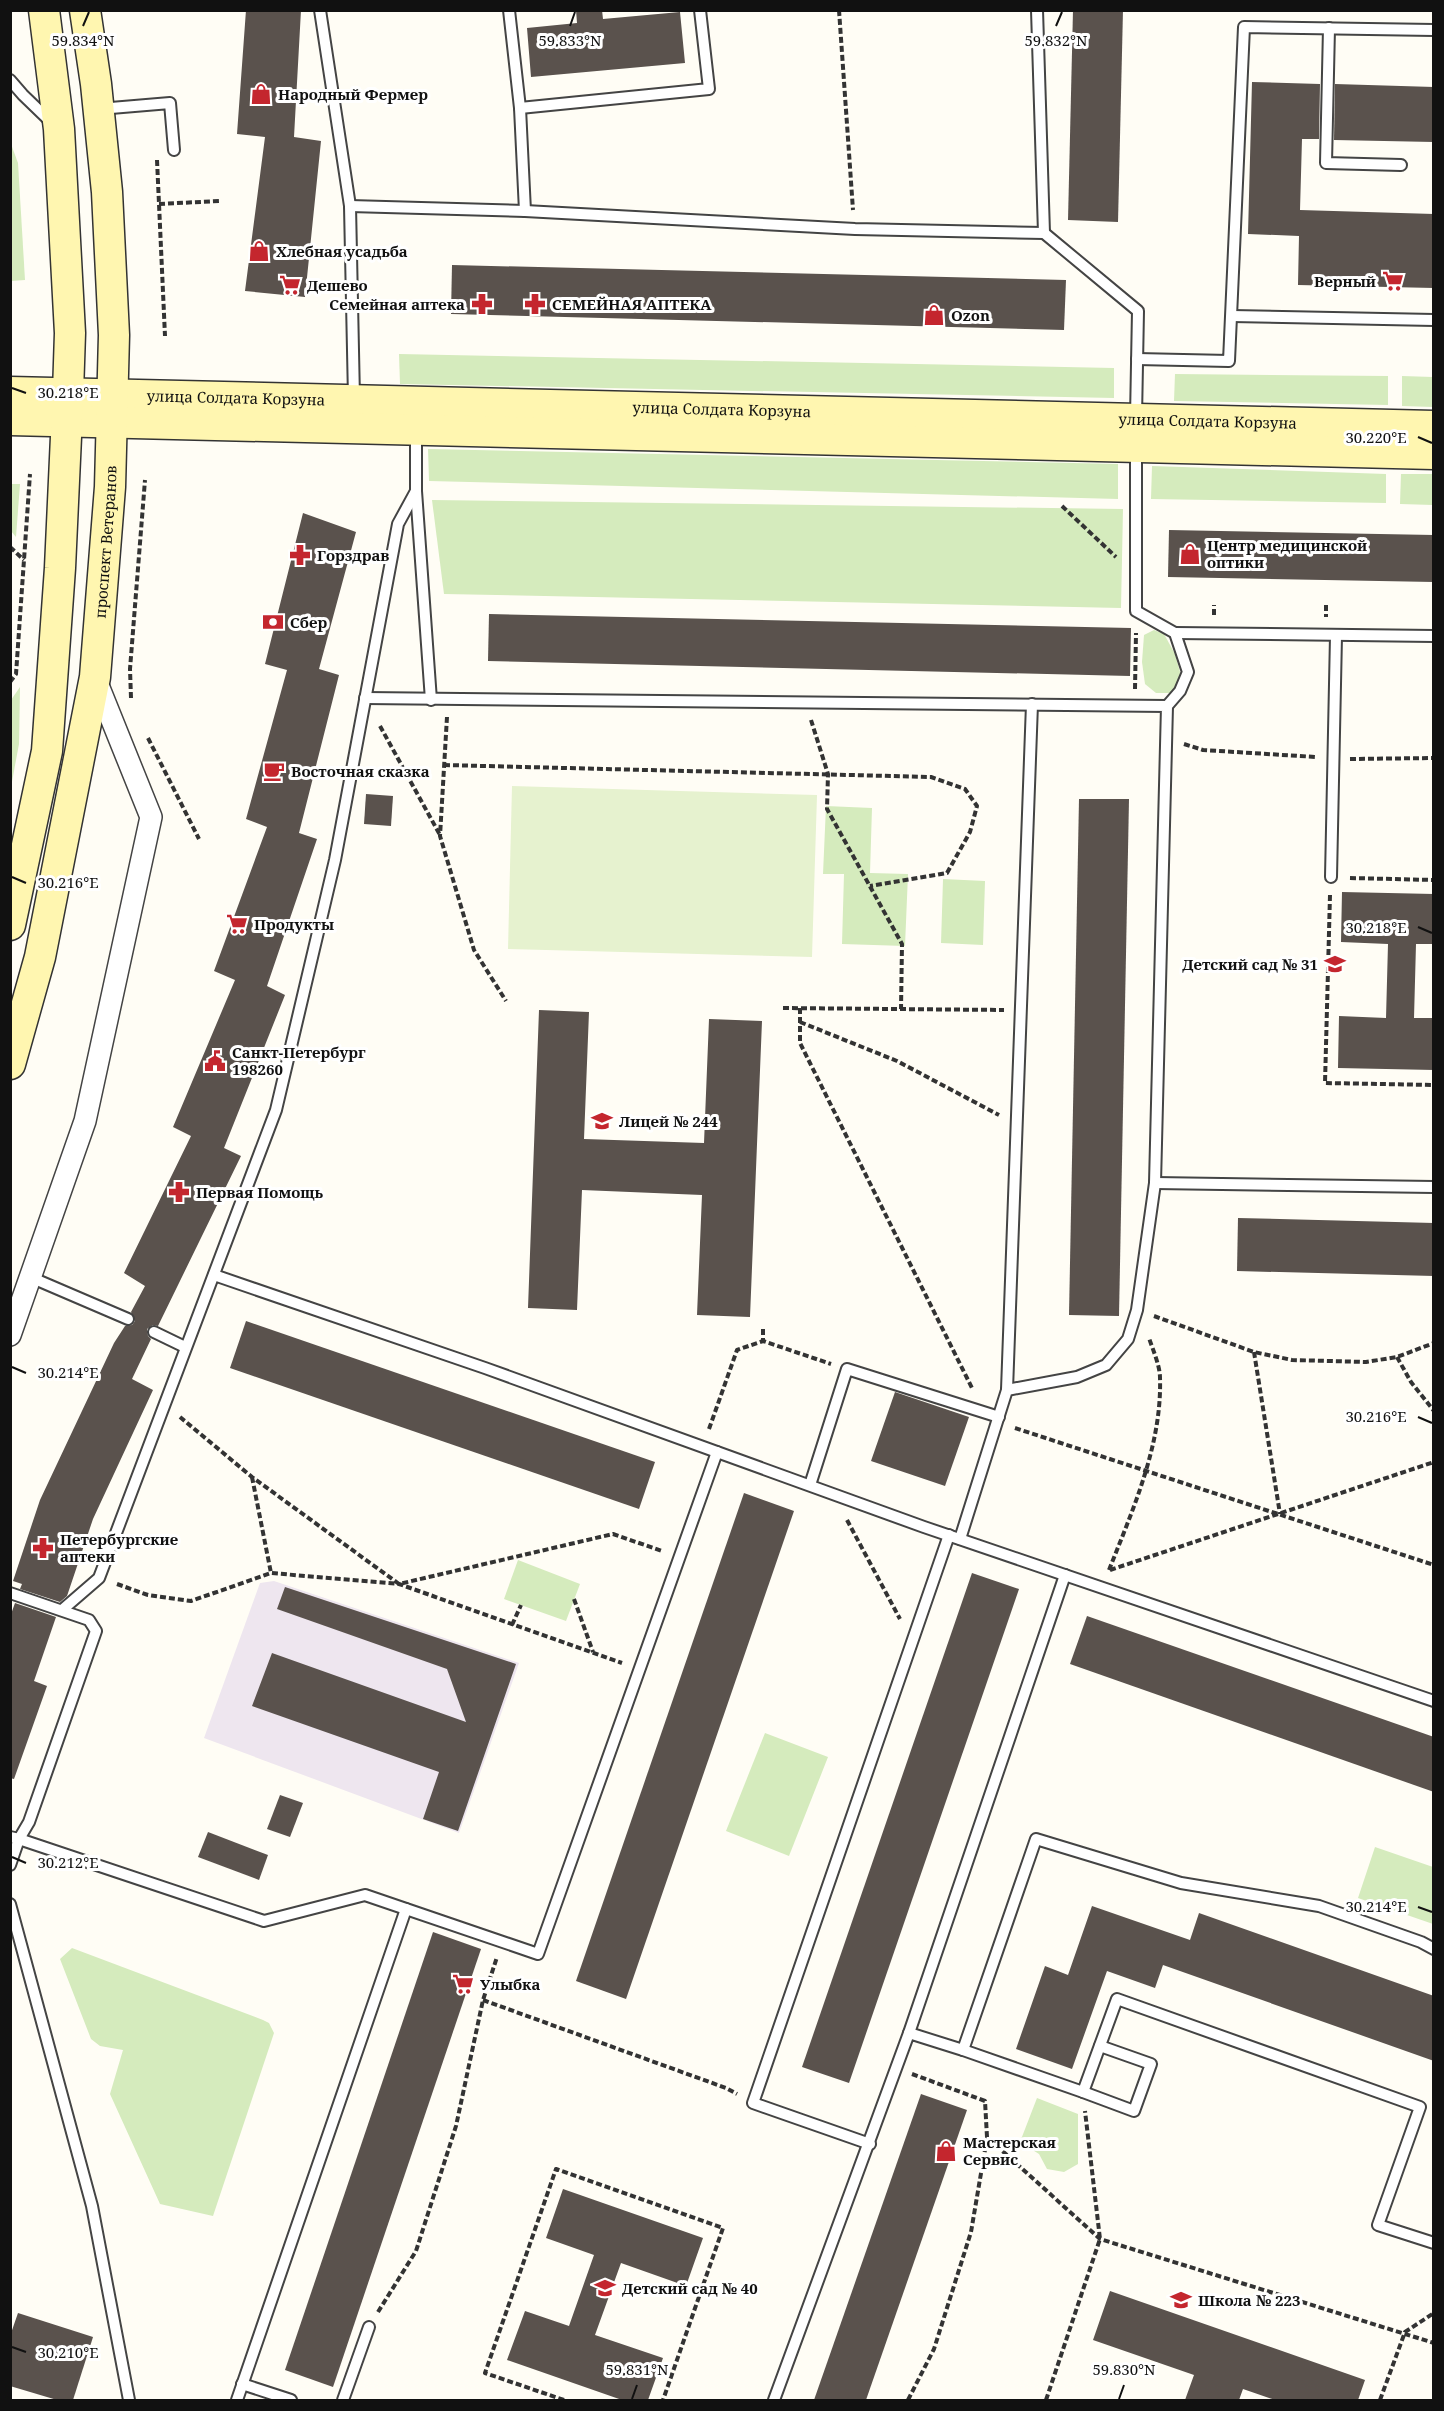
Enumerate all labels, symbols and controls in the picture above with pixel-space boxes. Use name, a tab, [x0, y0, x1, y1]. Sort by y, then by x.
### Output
text: 59.834°N	[51, 30, 115, 50]
text: 59.833°N	[538, 30, 602, 50]
text: 59.832°N	[1024, 30, 1088, 50]
shop icon: Народный Фермер	[249, 82, 273, 106]
place label: Народный Фермер	[278, 84, 428, 104]
shop icon: Хлебная усадьба	[247, 239, 271, 263]
place label: Хлебная усадьба	[276, 241, 408, 261]
supermarket icon: Верный	[1381, 269, 1405, 293]
place label: Верный	[1314, 271, 1376, 291]
supermarket icon: Дешево	[278, 273, 302, 297]
place label: Дешево	[307, 275, 368, 295]
pharmacy icon: Семейная аптека	[470, 292, 494, 316]
pharmacy icon: СЕМЕЙНАЯ АПТЕКА	[523, 292, 547, 316]
place label: Семейная аптека	[329, 294, 465, 314]
place label: СЕМЕЙНАЯ АПТЕКА	[552, 294, 712, 314]
shop icon: Ozon	[922, 303, 946, 327]
place label: Ozon	[951, 305, 990, 325]
text: 30.218°E	[37, 382, 99, 402]
street label: улица Солдата Корзуна	[146, 385, 326, 410]
street label: улица Солдата Корзуна	[632, 397, 811, 421]
street label: улица Солдата Корзуна	[1118, 408, 1297, 433]
text: 30.220°E	[1345, 427, 1407, 447]
street label: проспект Ветеранов	[90, 465, 121, 619]
place label: Центр медицинской оптики	[1207, 535, 1367, 572]
shop icon: Центр медицинской оптики	[1178, 542, 1202, 566]
pharmacy icon: Горздрав	[288, 543, 312, 567]
place label: Горздрав	[317, 545, 389, 565]
bank icon: Сбер	[261, 610, 285, 634]
place label: Сбер	[290, 612, 327, 632]
cafe icon: Восточная сказка	[262, 759, 286, 783]
place label: Восточная сказка	[291, 761, 430, 781]
text: 30.216°E	[37, 872, 99, 892]
supermarket icon: Продукты	[225, 912, 249, 936]
place label: Продукты	[254, 914, 334, 934]
text: 30.218°E	[1345, 917, 1407, 937]
school or university icon: Детский сад № 31	[1323, 952, 1347, 976]
place label: Детский сад № 31	[1182, 954, 1318, 974]
place label: Санкт-Петербург 198260	[232, 1042, 366, 1079]
public building icon: Санкт-Петербург 198260	[203, 1049, 227, 1073]
school or university icon: Лицей № 244	[590, 1109, 614, 1133]
place label: Лицей № 244	[619, 1111, 718, 1131]
pharmacy icon: Первая Помощь	[167, 1180, 191, 1204]
place label: Первая Помощь	[196, 1182, 324, 1202]
text: 30.214°E	[37, 1362, 99, 1382]
text: 30.216°E	[1345, 1406, 1407, 1426]
place label: Петербургские аптеки	[60, 1529, 178, 1566]
pharmacy icon: Петербургские аптеки	[31, 1536, 55, 1560]
text: 30.212°E	[37, 1852, 99, 1872]
text: 30.214°E	[1345, 1896, 1407, 1916]
supermarket icon: Улыбка	[451, 1972, 475, 1996]
place label: Улыбка	[480, 1974, 540, 1994]
place label: Мастерская Сервис	[963, 2132, 1056, 2169]
shop icon: Мастерская Сервис	[934, 2139, 958, 2163]
school or university icon: Детский сад № 40	[593, 2276, 617, 2300]
place label: Детский сад № 40	[622, 2278, 758, 2298]
school or university icon: Школа № 223	[1169, 2288, 1193, 2312]
place label: Школа № 223	[1198, 2290, 1300, 2310]
text: 30.210°E	[37, 2342, 99, 2362]
text: 59.831°N	[605, 2359, 669, 2379]
text: 59.830°N	[1092, 2359, 1156, 2379]

